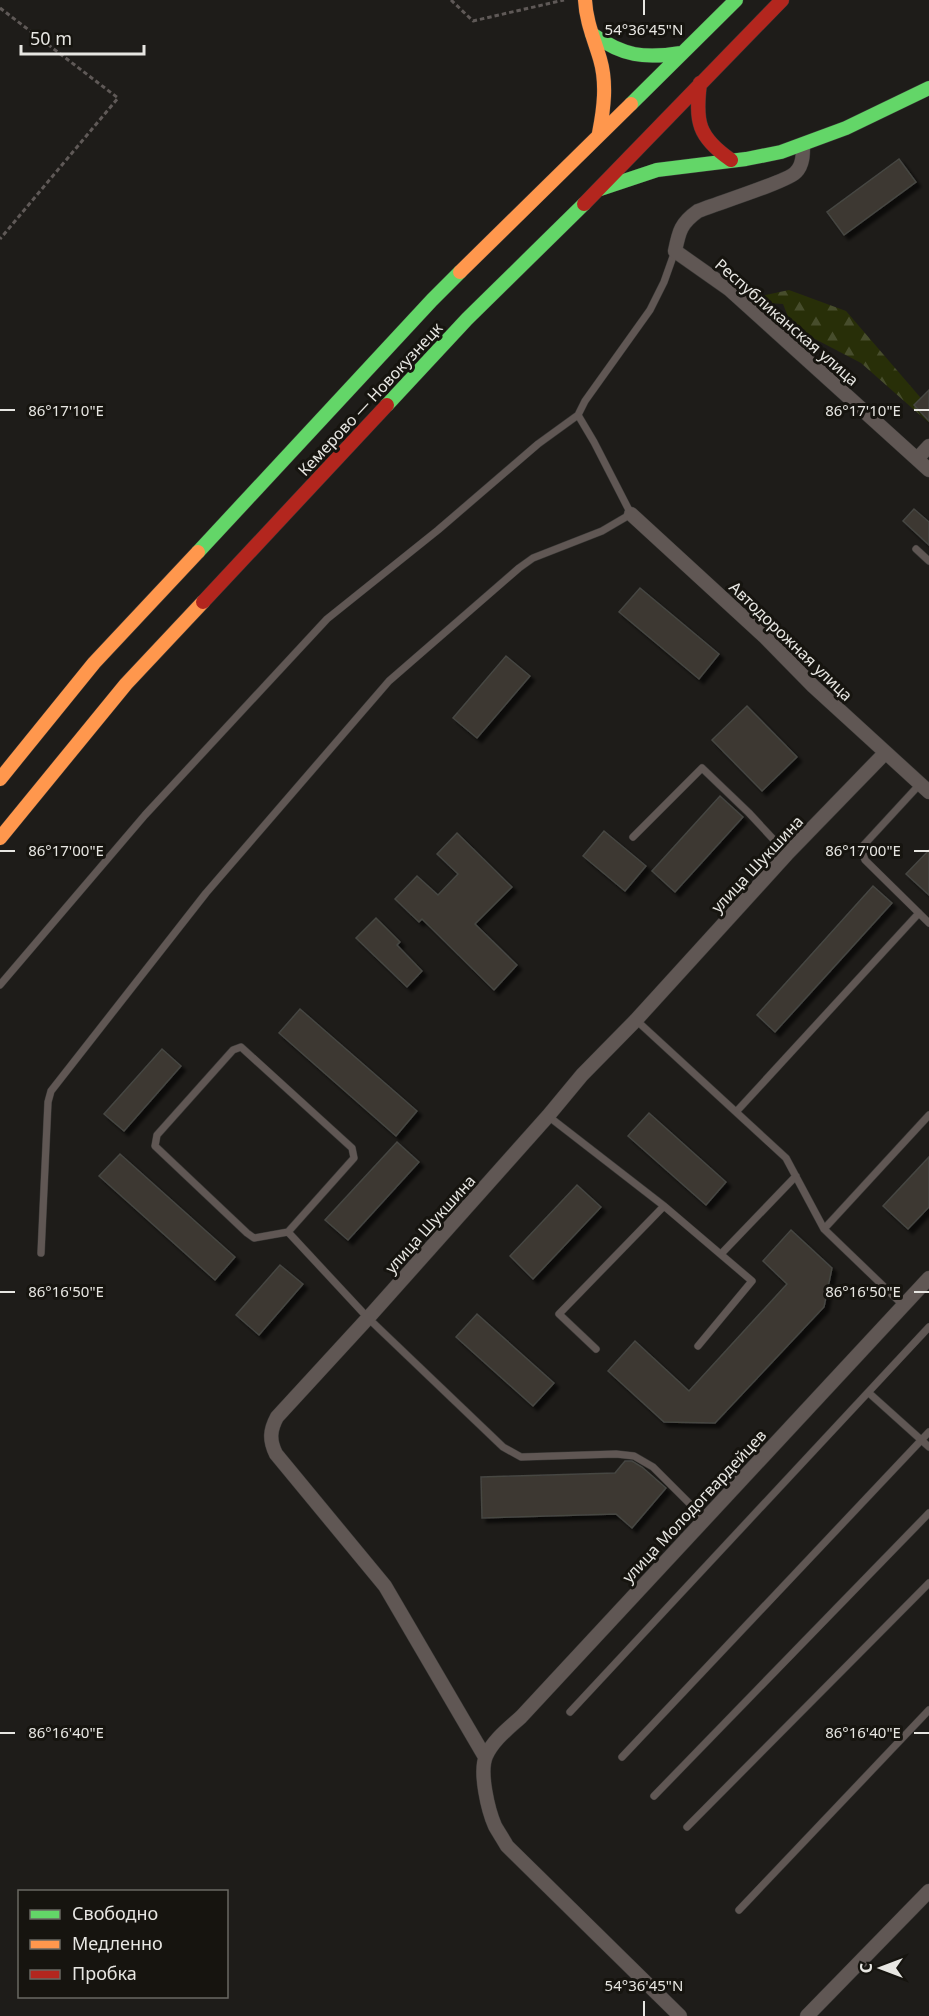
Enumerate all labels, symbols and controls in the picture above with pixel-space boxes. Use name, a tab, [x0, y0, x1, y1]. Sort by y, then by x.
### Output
scale bar	[21, 18, 144, 56]
text: 54°36'45"N	[605, 19, 683, 39]
text: 50 m	[30, 26, 72, 50]
street label: Республиканская улица	[711, 253, 863, 391]
street label: Кемерово — Новокузнецк	[293, 317, 448, 481]
text: 86°17'10"E	[28, 400, 104, 420]
text: 86°17'10"E	[825, 400, 901, 420]
street label: Автодорожная улица	[725, 576, 857, 706]
street label: улица Шукшина	[706, 811, 808, 917]
text: 86°17'00"E	[28, 840, 104, 860]
text: 86°17'00"E	[825, 840, 901, 860]
street label: улица Шукшина	[380, 1170, 480, 1278]
text: 86°16'50"E	[28, 1281, 104, 1301]
text: 86°16'50"E	[825, 1281, 901, 1301]
street label: улица Молодогвардейцев	[617, 1425, 771, 1587]
text: 86°16'40"E	[28, 1722, 104, 1742]
text: 86°16'40"E	[825, 1722, 901, 1742]
legend	[18, 1890, 228, 1998]
text: Свободно	[72, 1901, 158, 1925]
text: Медленно	[72, 1931, 163, 1955]
north arrow	[851, 1938, 911, 1998]
text: Пробка	[72, 1961, 137, 1985]
text: С	[855, 1963, 877, 1973]
text: 54°36'45"N	[605, 1975, 683, 1995]

